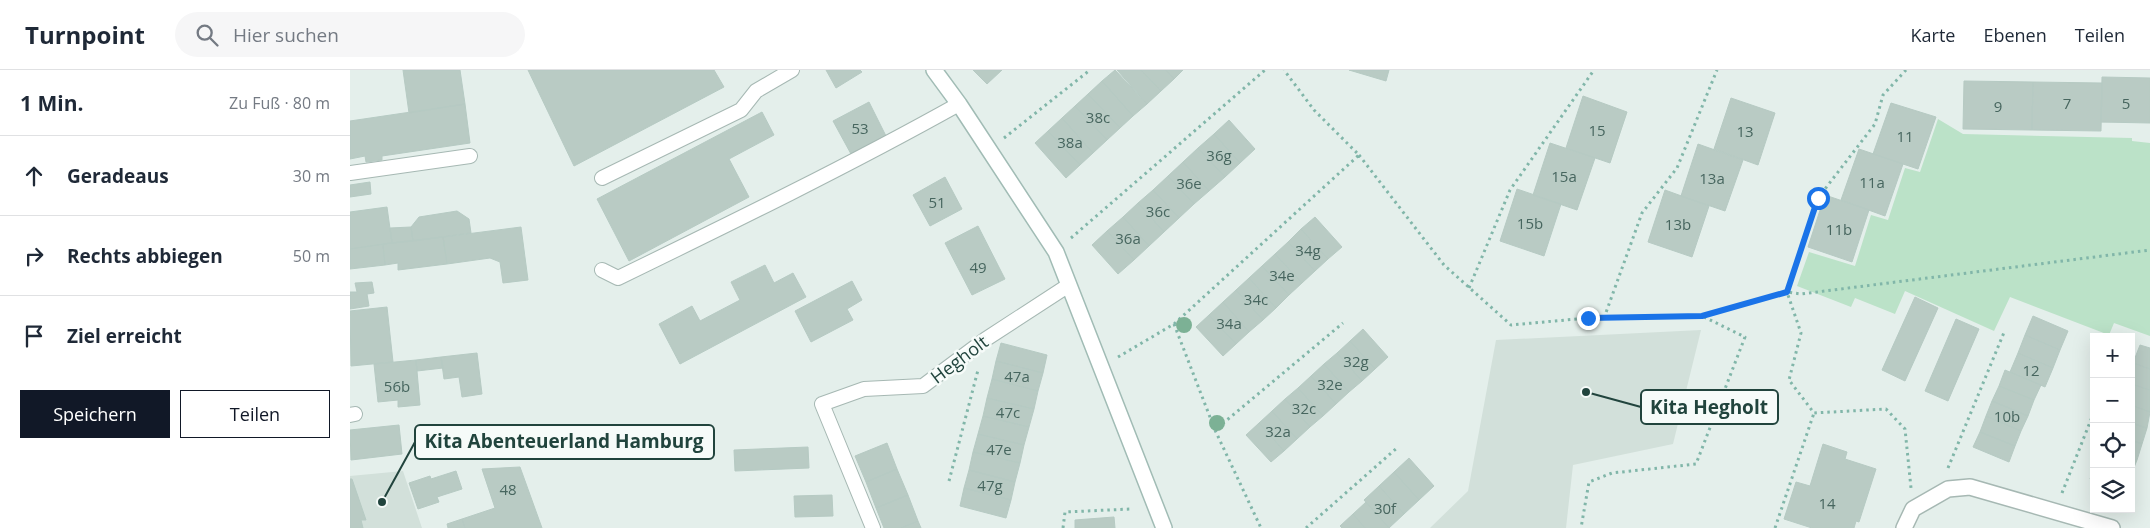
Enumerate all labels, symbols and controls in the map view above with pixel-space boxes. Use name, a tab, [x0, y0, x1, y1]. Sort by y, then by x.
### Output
search box	[175, 12, 525, 57]
text: Turnpoint	[25, 18, 145, 51]
icon: search	[193, 21, 221, 49]
text: Hier suchen	[233, 22, 339, 48]
text: Karte	[1911, 23, 1955, 47]
text: Ebenen	[1983, 23, 2047, 47]
text: Teilen	[2075, 23, 2125, 47]
text: 1 Min.	[20, 89, 83, 117]
text: Zu Fuß · 80 m	[229, 92, 330, 114]
house number: 7	[2063, 93, 2071, 113]
house number: 5	[2122, 93, 2130, 113]
house number: 9	[1994, 96, 2002, 116]
house number: 38c	[1086, 107, 1110, 127]
house number: 53	[851, 118, 869, 138]
house number: 15	[1588, 120, 1606, 140]
house number: 13	[1736, 121, 1754, 141]
house number: 11	[1896, 126, 1914, 146]
house number: 38a	[1057, 132, 1083, 152]
house number: 36g	[1206, 145, 1232, 165]
icon: ahead	[20, 162, 48, 190]
text: Geradeaus	[67, 163, 169, 189]
text: 30 m	[293, 165, 330, 187]
house number: 15a	[1551, 166, 1577, 186]
house number: 13a	[1699, 168, 1725, 188]
house number: 11a	[1859, 172, 1885, 192]
house number: 36e	[1176, 173, 1202, 193]
route start	[1807, 187, 1830, 210]
house number: 51	[928, 192, 946, 212]
house number: 36c	[1146, 201, 1170, 221]
house number: 15b	[1517, 213, 1543, 233]
house number: 13b	[1665, 214, 1691, 234]
house number: 11b	[1826, 219, 1852, 239]
house number: 36a	[1115, 228, 1141, 248]
house number: 34g	[1295, 240, 1321, 260]
icon: right	[20, 242, 48, 270]
text: Rechts abbiegen	[67, 243, 223, 269]
text: 50 m	[293, 245, 330, 267]
house number: 49	[969, 257, 987, 277]
house number: 34e	[1269, 265, 1295, 285]
house number: 34c	[1244, 289, 1268, 309]
route end	[1577, 307, 1600, 330]
house number: 34a	[1216, 313, 1242, 333]
icon: arrive	[20, 322, 48, 350]
text: Ziel erreicht	[67, 323, 182, 349]
street label: Hegholt	[925, 330, 993, 388]
map controls	[2090, 333, 2135, 513]
button: +	[2090, 333, 2135, 378]
house number: 32g	[1343, 351, 1369, 371]
house number: 12	[2022, 360, 2040, 380]
house number: 47a	[1004, 366, 1030, 386]
house number: 32e	[1317, 374, 1343, 394]
house number: 56b	[384, 376, 410, 396]
button: −	[2090, 378, 2135, 423]
button: Speichern	[20, 390, 170, 438]
button: Teilen	[180, 390, 330, 438]
callout: Kita Hegholt	[1641, 390, 1778, 424]
text: Kita Hegholt	[1650, 394, 1768, 420]
house number: 32c	[1292, 398, 1316, 418]
house number: 47c	[996, 402, 1020, 422]
house number: 10b	[1994, 406, 2020, 426]
house number: 32a	[1265, 421, 1291, 441]
button: locate	[2090, 423, 2135, 468]
callout: Kita Abenteuerland Hamburg	[415, 425, 714, 459]
text: Kita Abenteuerland Hamburg	[425, 428, 704, 454]
house number: 47e	[986, 439, 1012, 459]
button: layers	[2090, 468, 2135, 513]
house number: 47g	[977, 475, 1003, 495]
house number: 48	[499, 479, 517, 499]
house number: 14	[1818, 493, 1836, 513]
house number: 30f	[1374, 498, 1397, 518]

